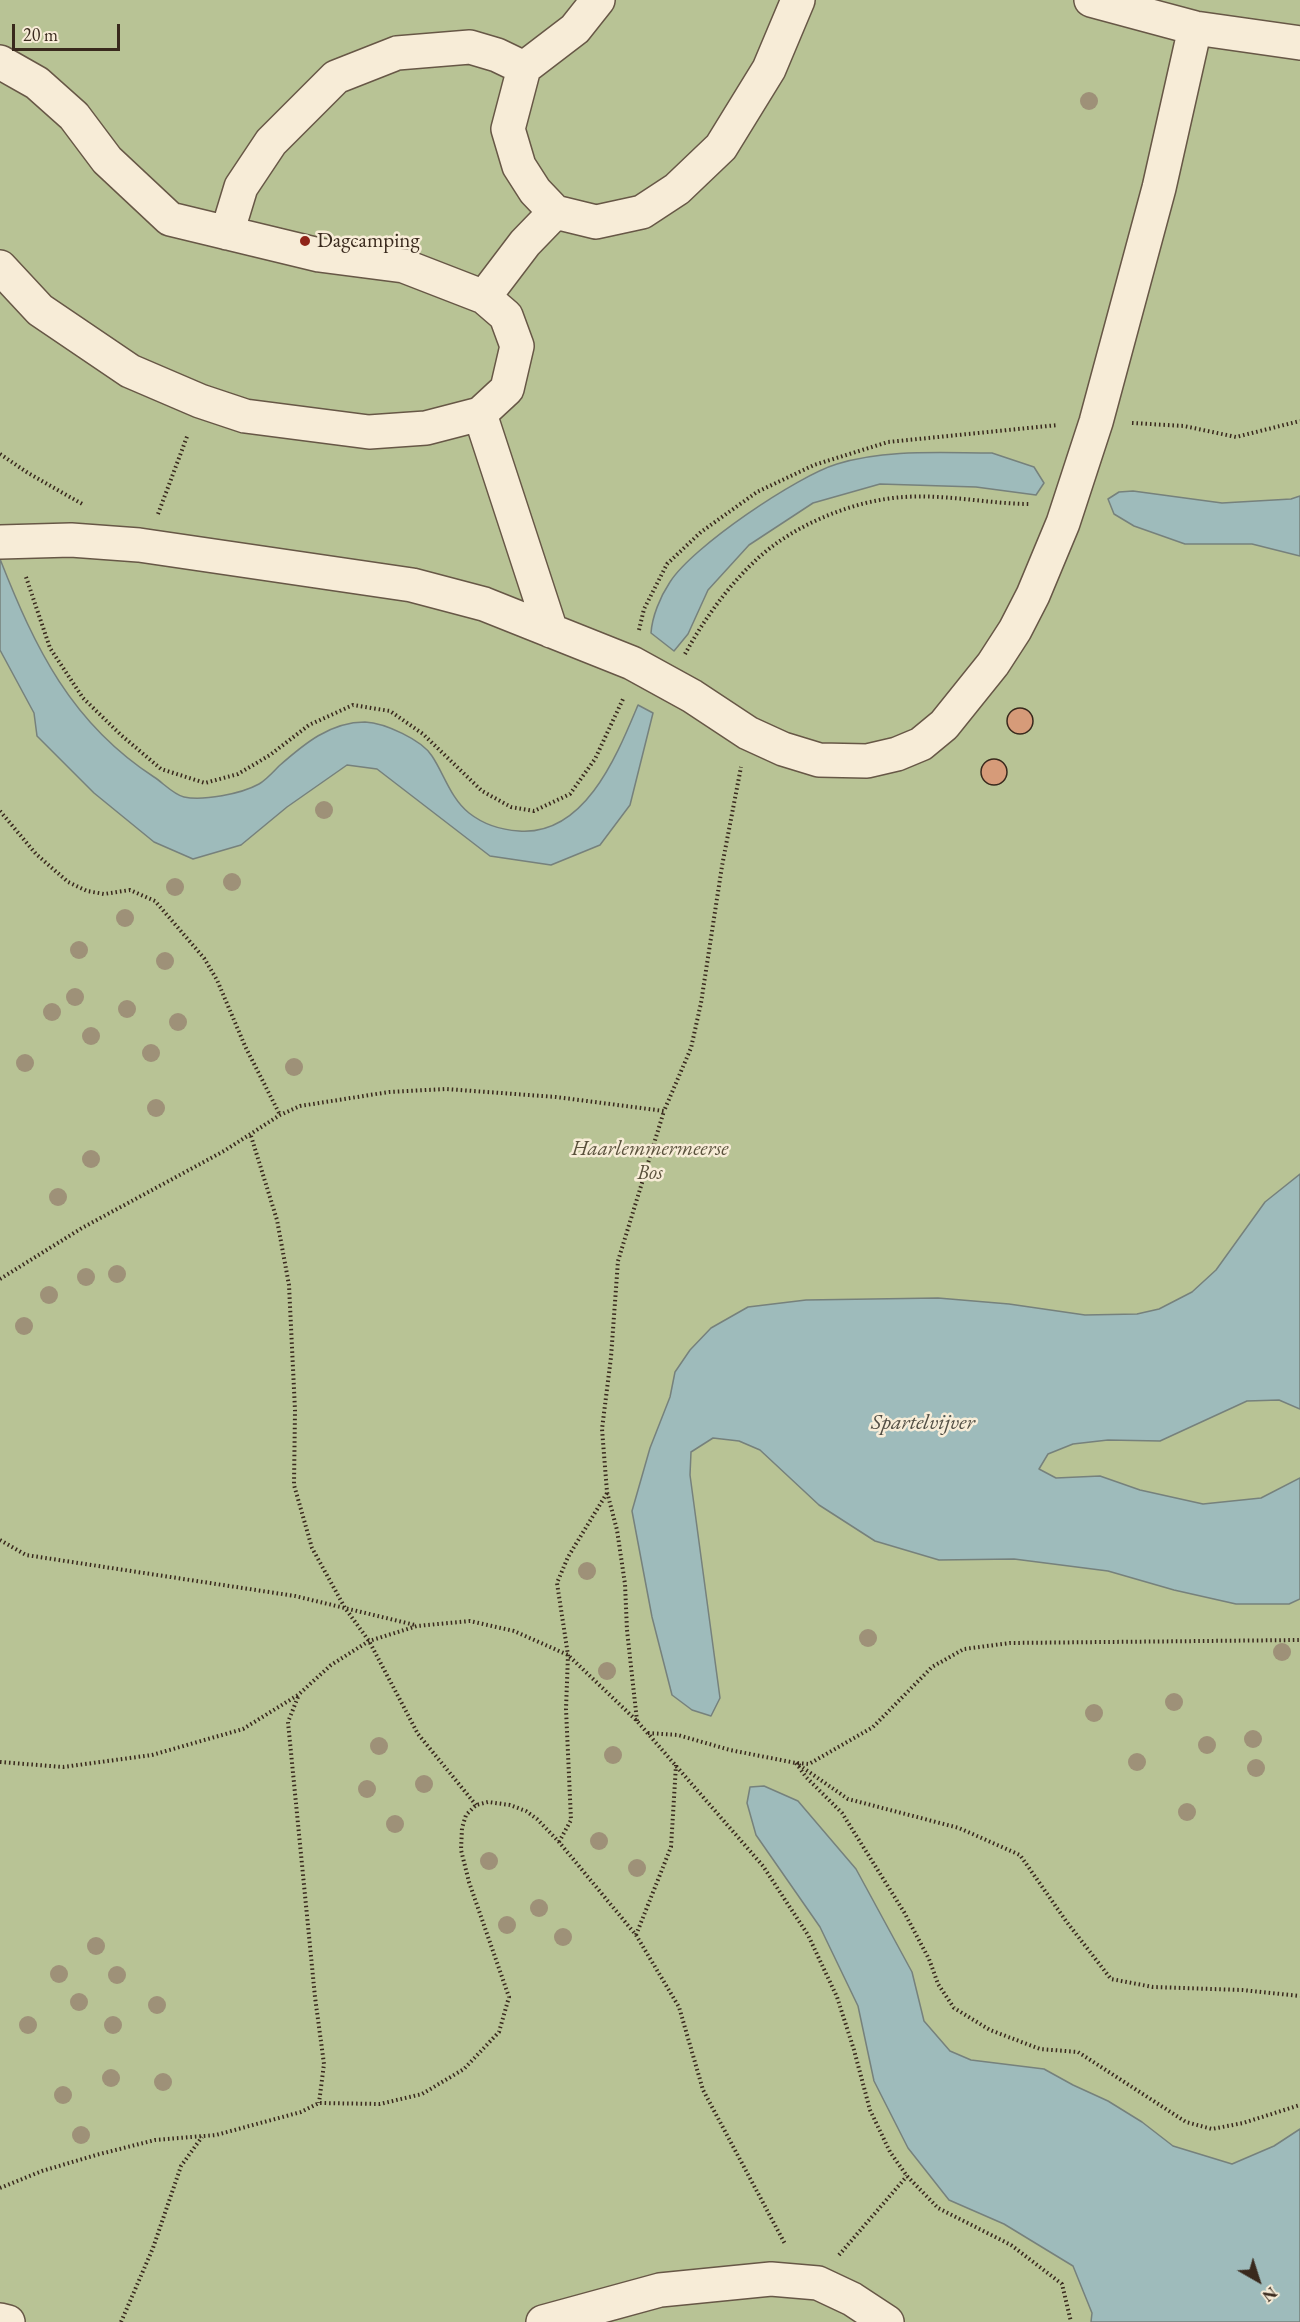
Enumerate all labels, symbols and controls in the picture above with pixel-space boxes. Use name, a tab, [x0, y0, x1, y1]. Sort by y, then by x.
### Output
scale bar	[15, 12, 123, 50]
text: 20 m	[23, 23, 58, 46]
place label: Dagcamping	[317, 228, 420, 254]
marker: Dagcamping	[298, 234, 312, 248]
park label: Haarlemmermeerse Bos	[572, 1136, 728, 1186]
water label: Spartelvijver	[871, 1410, 975, 1436]
north arrow	[1228, 2250, 1288, 2310]
text: N	[1258, 2282, 1281, 2307]

